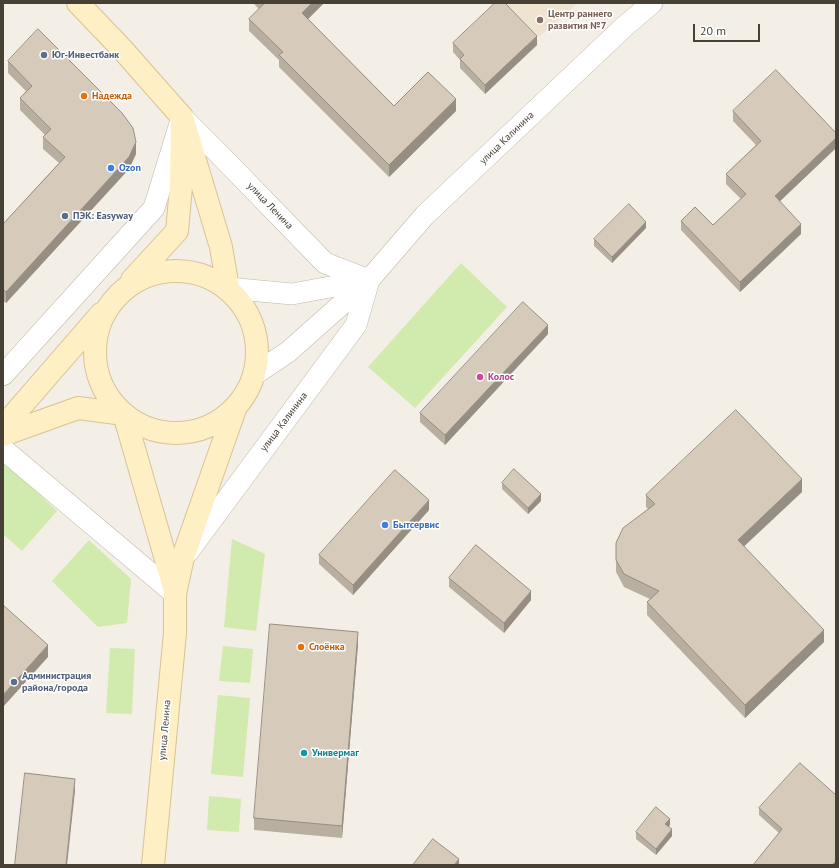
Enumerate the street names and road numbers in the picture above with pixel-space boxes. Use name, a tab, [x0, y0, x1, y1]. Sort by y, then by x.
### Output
street label: улица Калинина	[477, 109, 537, 167]
street label: улица Ленина	[245, 180, 295, 232]
street label: улица Калинина	[258, 390, 310, 454]
street label: улица Ленина	[156, 699, 174, 761]

